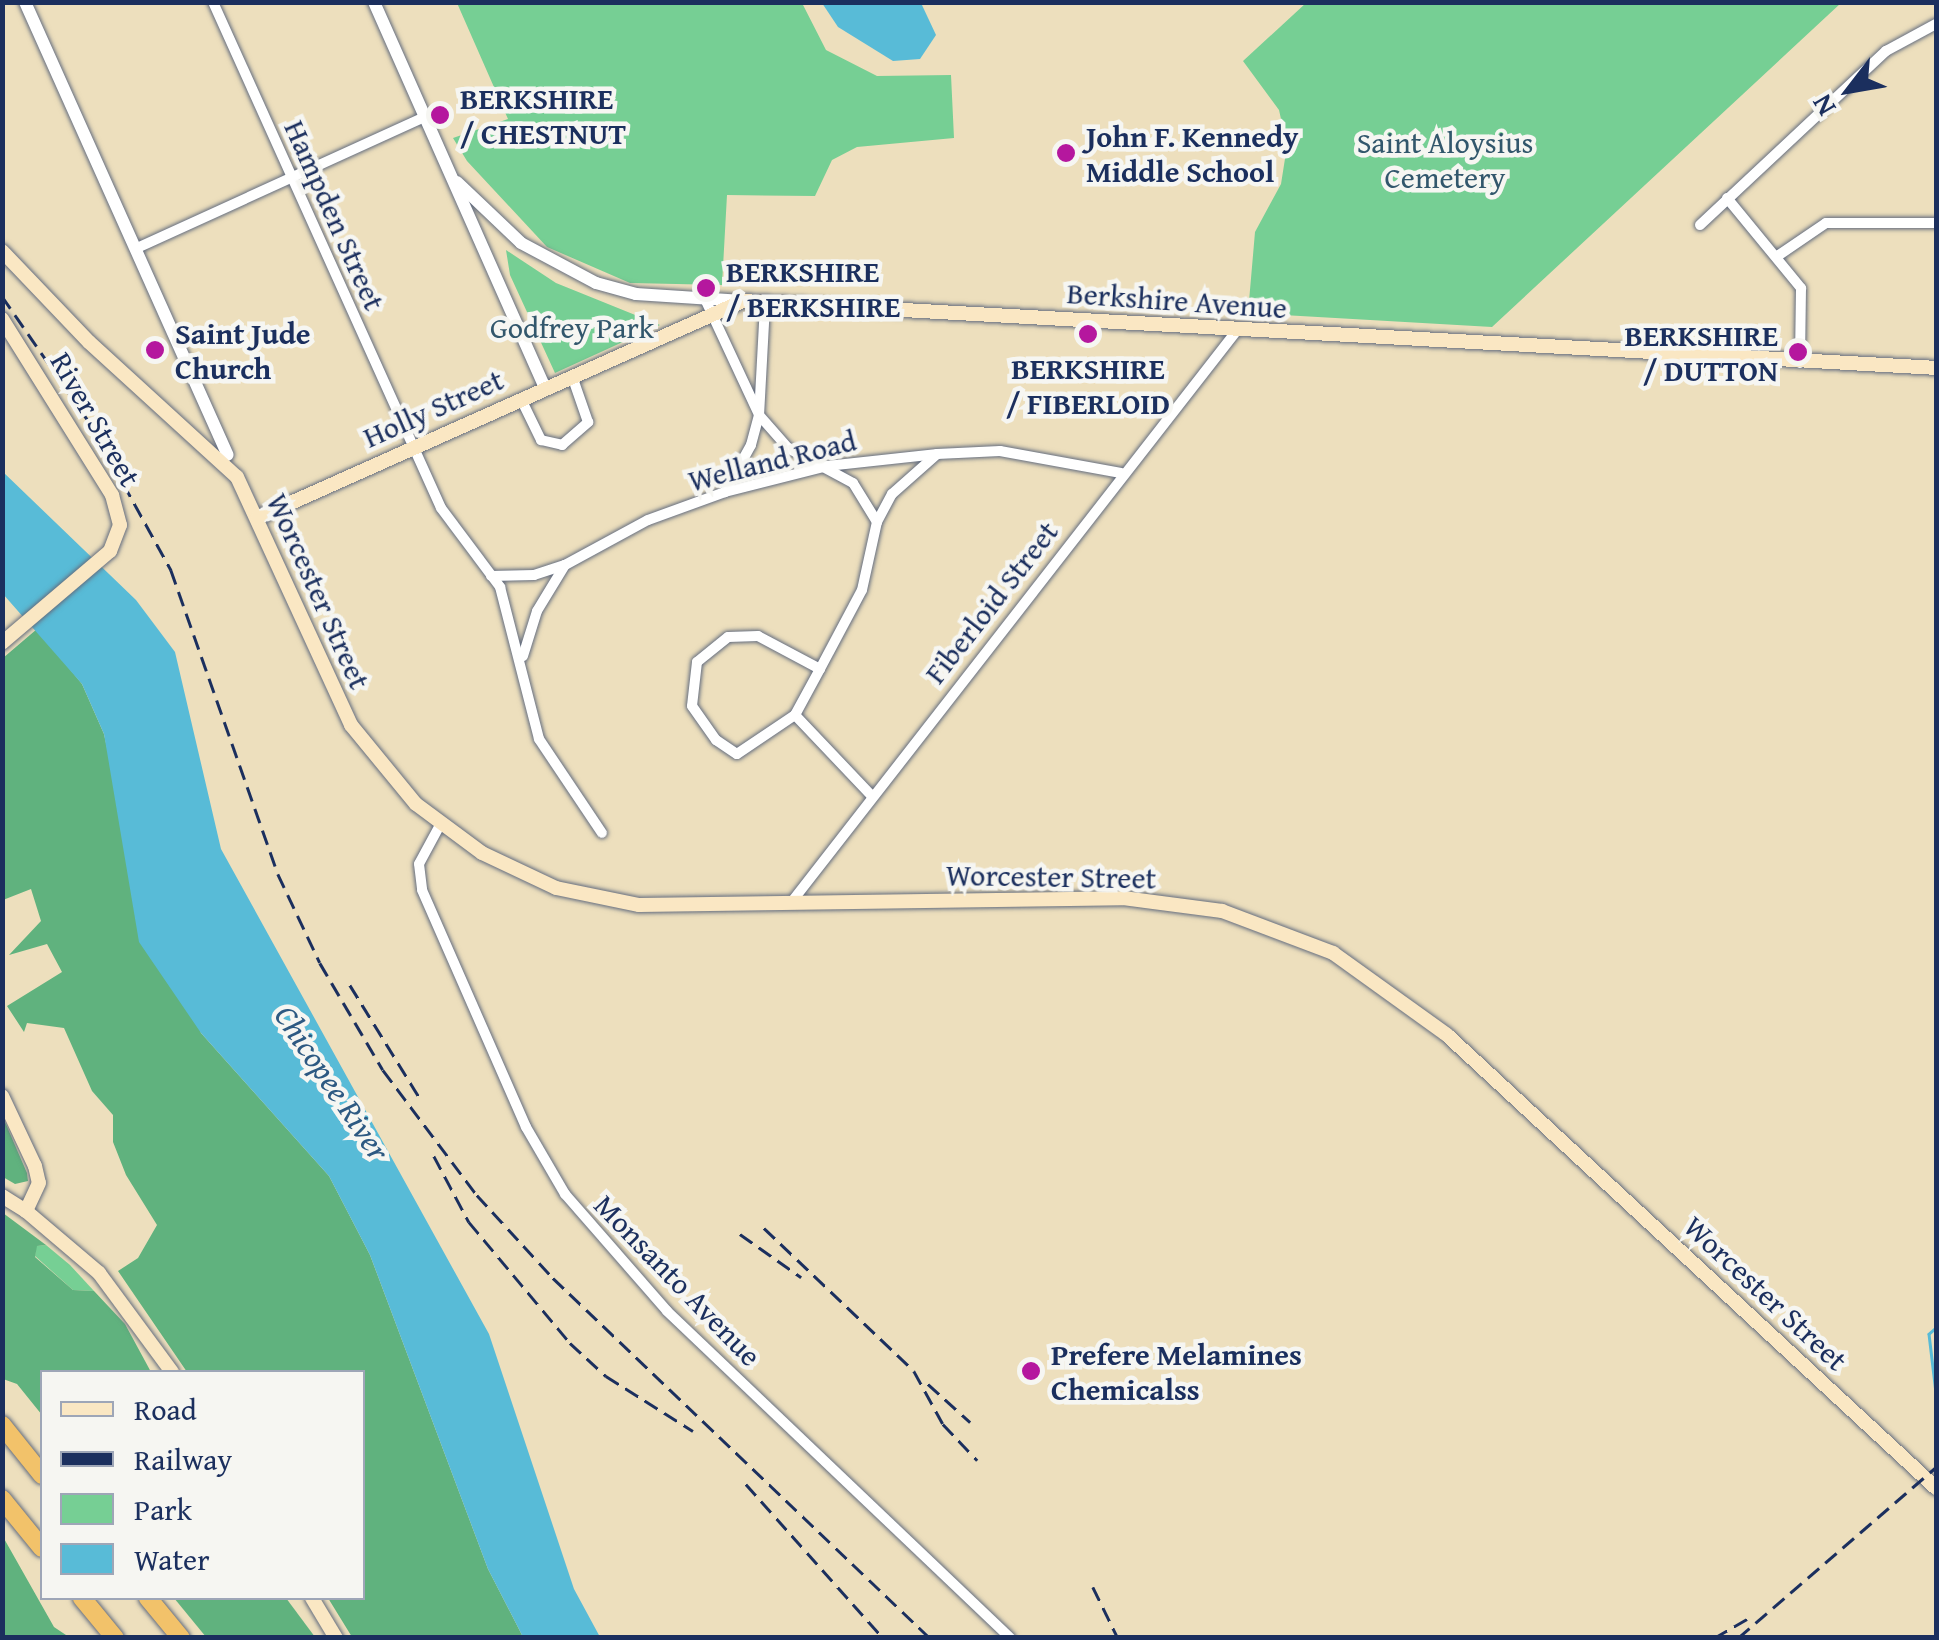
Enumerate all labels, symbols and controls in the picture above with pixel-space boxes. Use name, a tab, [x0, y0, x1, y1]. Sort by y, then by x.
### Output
north arrow	[1799, 40, 1899, 140]
place label: BERKSHIRE / CHESTNUT	[460, 80, 626, 150]
text: N	[1800, 87, 1845, 124]
marker: BERKSHIRE / CHESTNUT	[429, 104, 451, 126]
street label: Hampden Street	[277, 114, 393, 316]
place label: John F. Kennedy Middle School	[1086, 118, 1298, 188]
park label: Saint Aloysius Cemetery	[1357, 124, 1533, 194]
marker: John F. Kennedy Middle School	[1055, 142, 1077, 164]
place label: BERKSHIRE / BERKSHIRE	[726, 253, 900, 324]
street label: Berkshire Avenue	[1066, 274, 1288, 326]
marker: BERKSHIRE / BERKSHIRE	[695, 277, 717, 299]
park label: Godfrey Park	[490, 309, 654, 345]
place label: Saint Jude Church	[175, 315, 311, 386]
place label: BERKSHIRE / DUTTON	[1625, 317, 1778, 388]
marker: BERKSHIRE / FIBERLOID	[1077, 323, 1099, 345]
marker: Saint Jude Church	[144, 339, 166, 361]
marker: BERKSHIRE / DUTTON	[1787, 341, 1809, 363]
street label: River Street	[43, 346, 149, 492]
place label: BERKSHIRE / FIBERLOID	[1006, 350, 1170, 420]
street label: Holly Street	[357, 361, 509, 455]
street label: Welland Road	[684, 422, 860, 498]
street label: Worcester Street	[260, 488, 378, 694]
street label: Fiberloid Street	[917, 514, 1065, 690]
street label: Worcester Street	[946, 856, 1156, 896]
water label: Chicopee River	[266, 998, 398, 1168]
street label: Monsanto Avenue	[587, 1187, 769, 1373]
street label: Worcester Street	[1677, 1208, 1855, 1378]
place label: Prefere Melamines Chemicalss	[1051, 1336, 1302, 1406]
marker: Prefere Melamines Chemicalss	[1020, 1360, 1042, 1382]
legend	[40, 1370, 365, 1600]
text: Road	[134, 1387, 197, 1431]
text: Railway	[134, 1437, 232, 1481]
text: Park	[134, 1487, 192, 1531]
text: Water	[134, 1537, 210, 1581]

